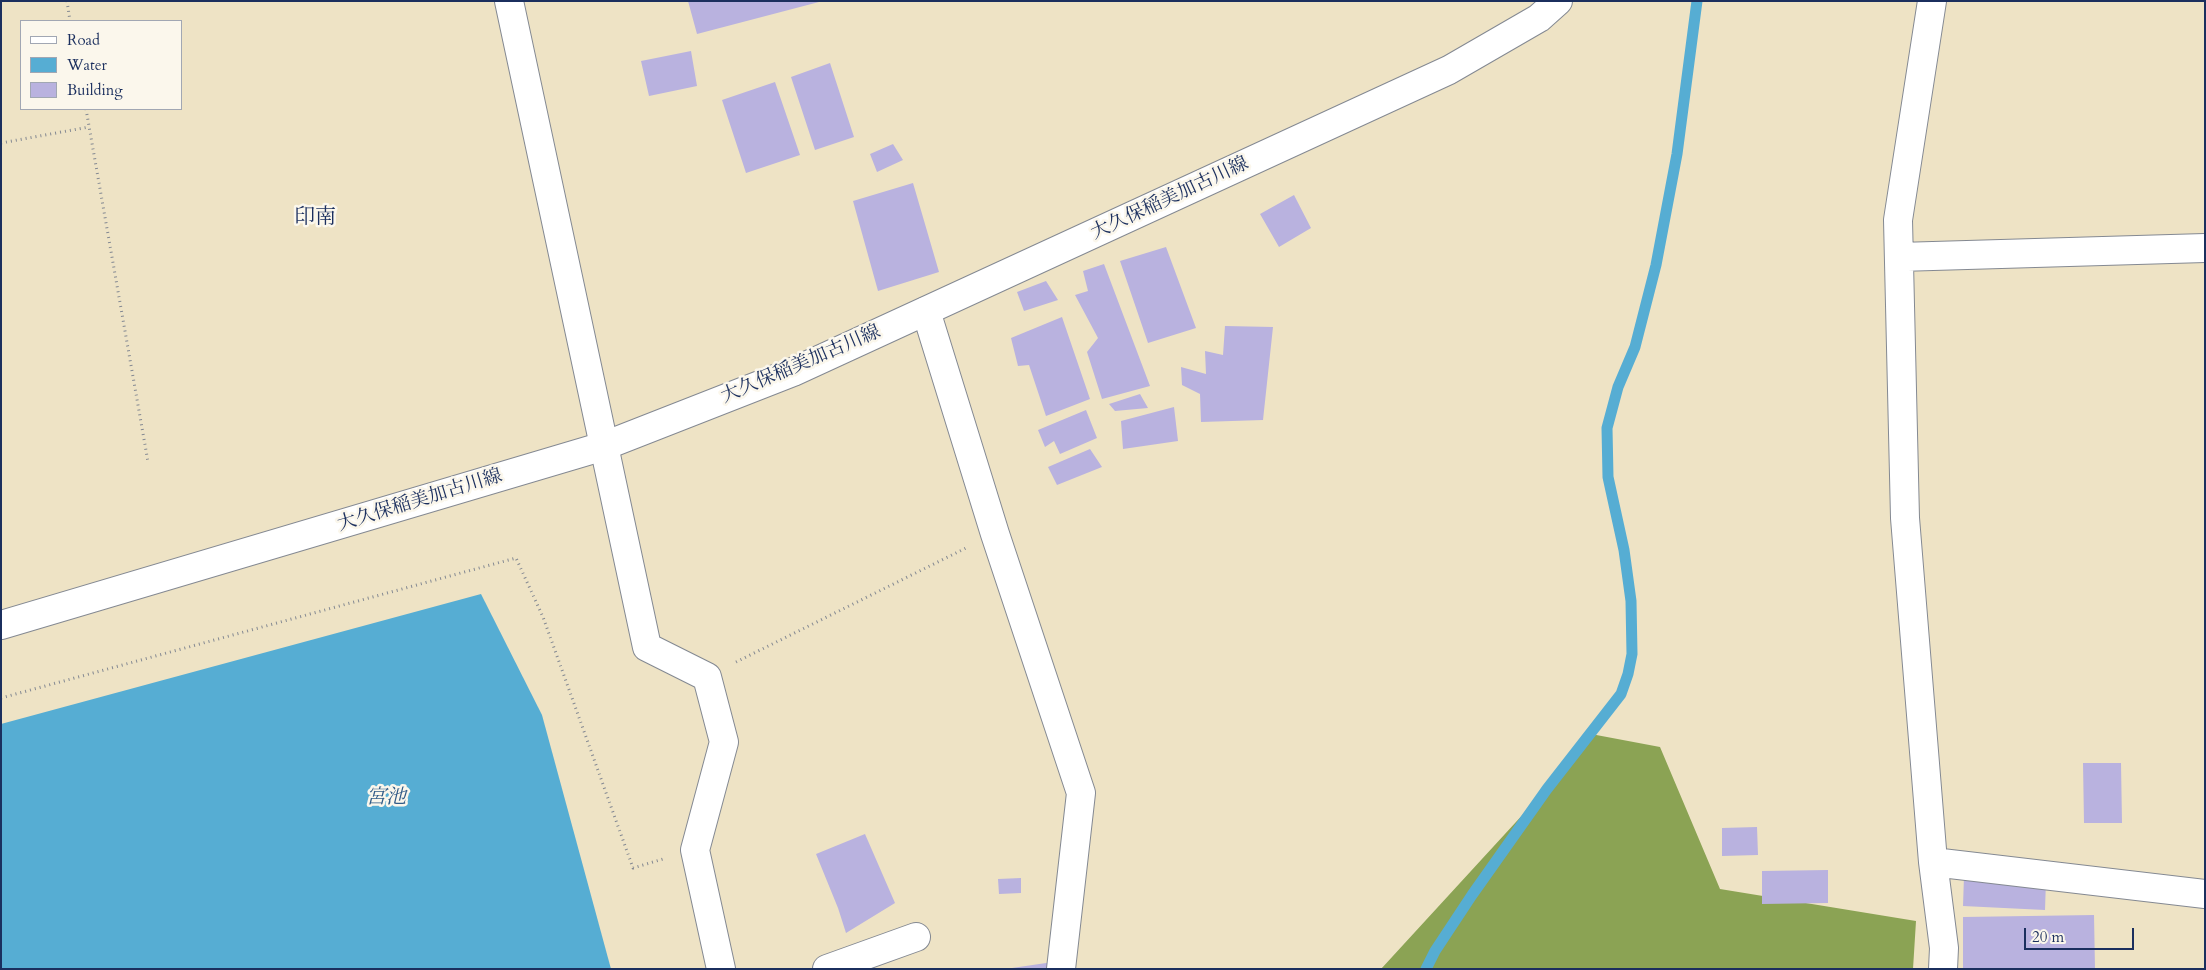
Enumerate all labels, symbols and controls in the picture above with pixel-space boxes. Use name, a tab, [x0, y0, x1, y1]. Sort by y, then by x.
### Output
legend	[20, 20, 182, 110]
text: Road	[67, 30, 100, 50]
text: Water	[67, 55, 107, 75]
text: Building	[67, 80, 123, 100]
street label: 大久保稲美加古川線	[1088, 153, 1252, 245]
district label: 印南	[294, 205, 336, 231]
street label: 大久保稲美加古川線	[718, 321, 884, 409]
street label: 大久保稲美加古川線	[335, 465, 505, 537]
water label: 宮池	[366, 786, 406, 810]
scale bar	[2026, 918, 2136, 950]
text: 20 m	[2032, 927, 2064, 947]

